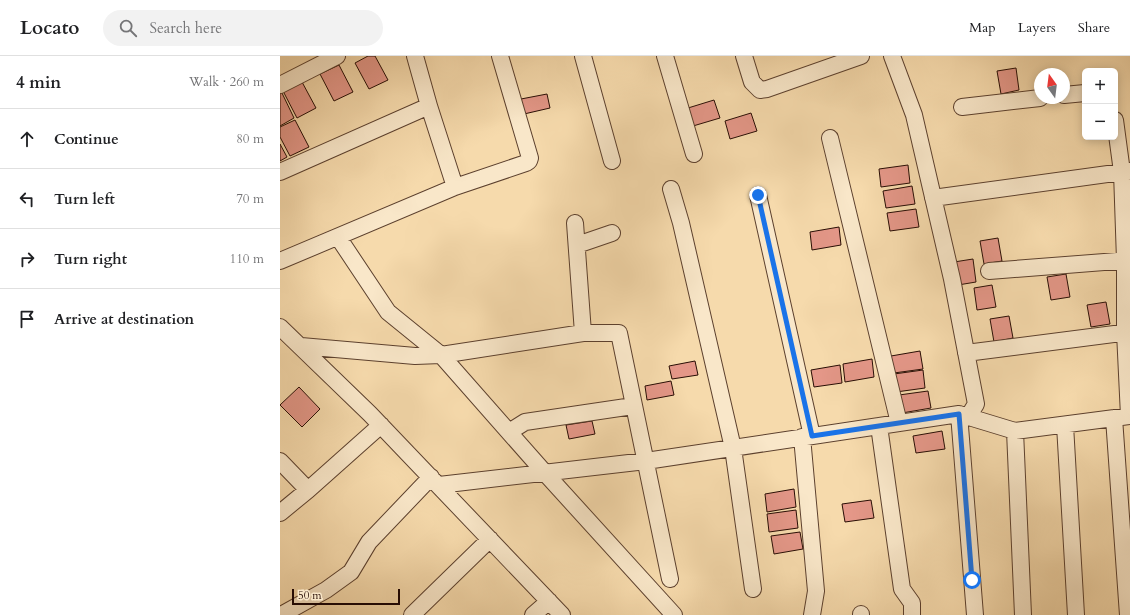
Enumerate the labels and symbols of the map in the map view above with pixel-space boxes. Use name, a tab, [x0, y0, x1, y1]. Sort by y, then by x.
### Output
north arrow	[1034, 68, 1070, 104]
route end	[749, 186, 767, 204]
route start	[963, 571, 981, 589]
scale bar	[292, 587, 400, 606]

